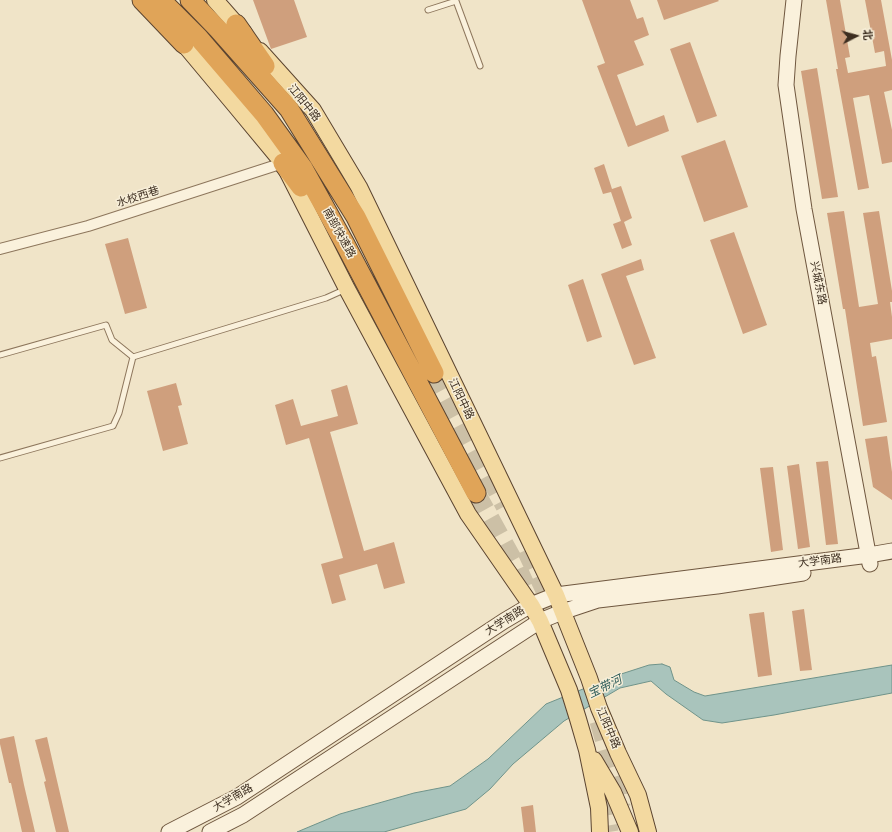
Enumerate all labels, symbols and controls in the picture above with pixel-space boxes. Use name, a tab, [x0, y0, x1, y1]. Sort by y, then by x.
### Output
north arrow	[836, 16, 876, 56]
text: 北	[860, 29, 875, 41]
street label: 江阳中路	[285, 82, 323, 124]
street label: 水校西巷	[115, 184, 161, 210]
street label: 南部快速路	[320, 206, 358, 260]
street label: 兴城东路	[807, 260, 829, 306]
street label: 江阳中路	[445, 376, 477, 422]
street label: 大学南路	[797, 552, 843, 570]
street label: 大学南路	[483, 604, 527, 638]
water label: 宝带河	[586, 673, 624, 701]
street label: 江阳中路	[593, 705, 623, 751]
street label: 大学南路	[211, 781, 255, 815]

